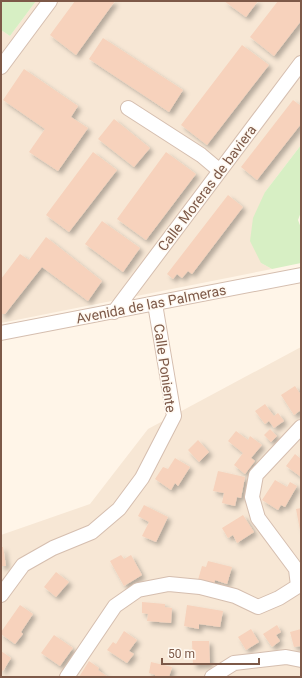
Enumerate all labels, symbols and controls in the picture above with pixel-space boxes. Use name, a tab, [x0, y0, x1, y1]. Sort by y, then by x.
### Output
street label: Calle Moreras de baviera	[154, 122, 260, 254]
street label: Avenida de las Palmeras	[75, 282, 227, 326]
street label: Calle Poniente	[151, 323, 179, 413]
scale bar	[162, 640, 259, 666]
text: 50 m	[168, 647, 195, 661]

